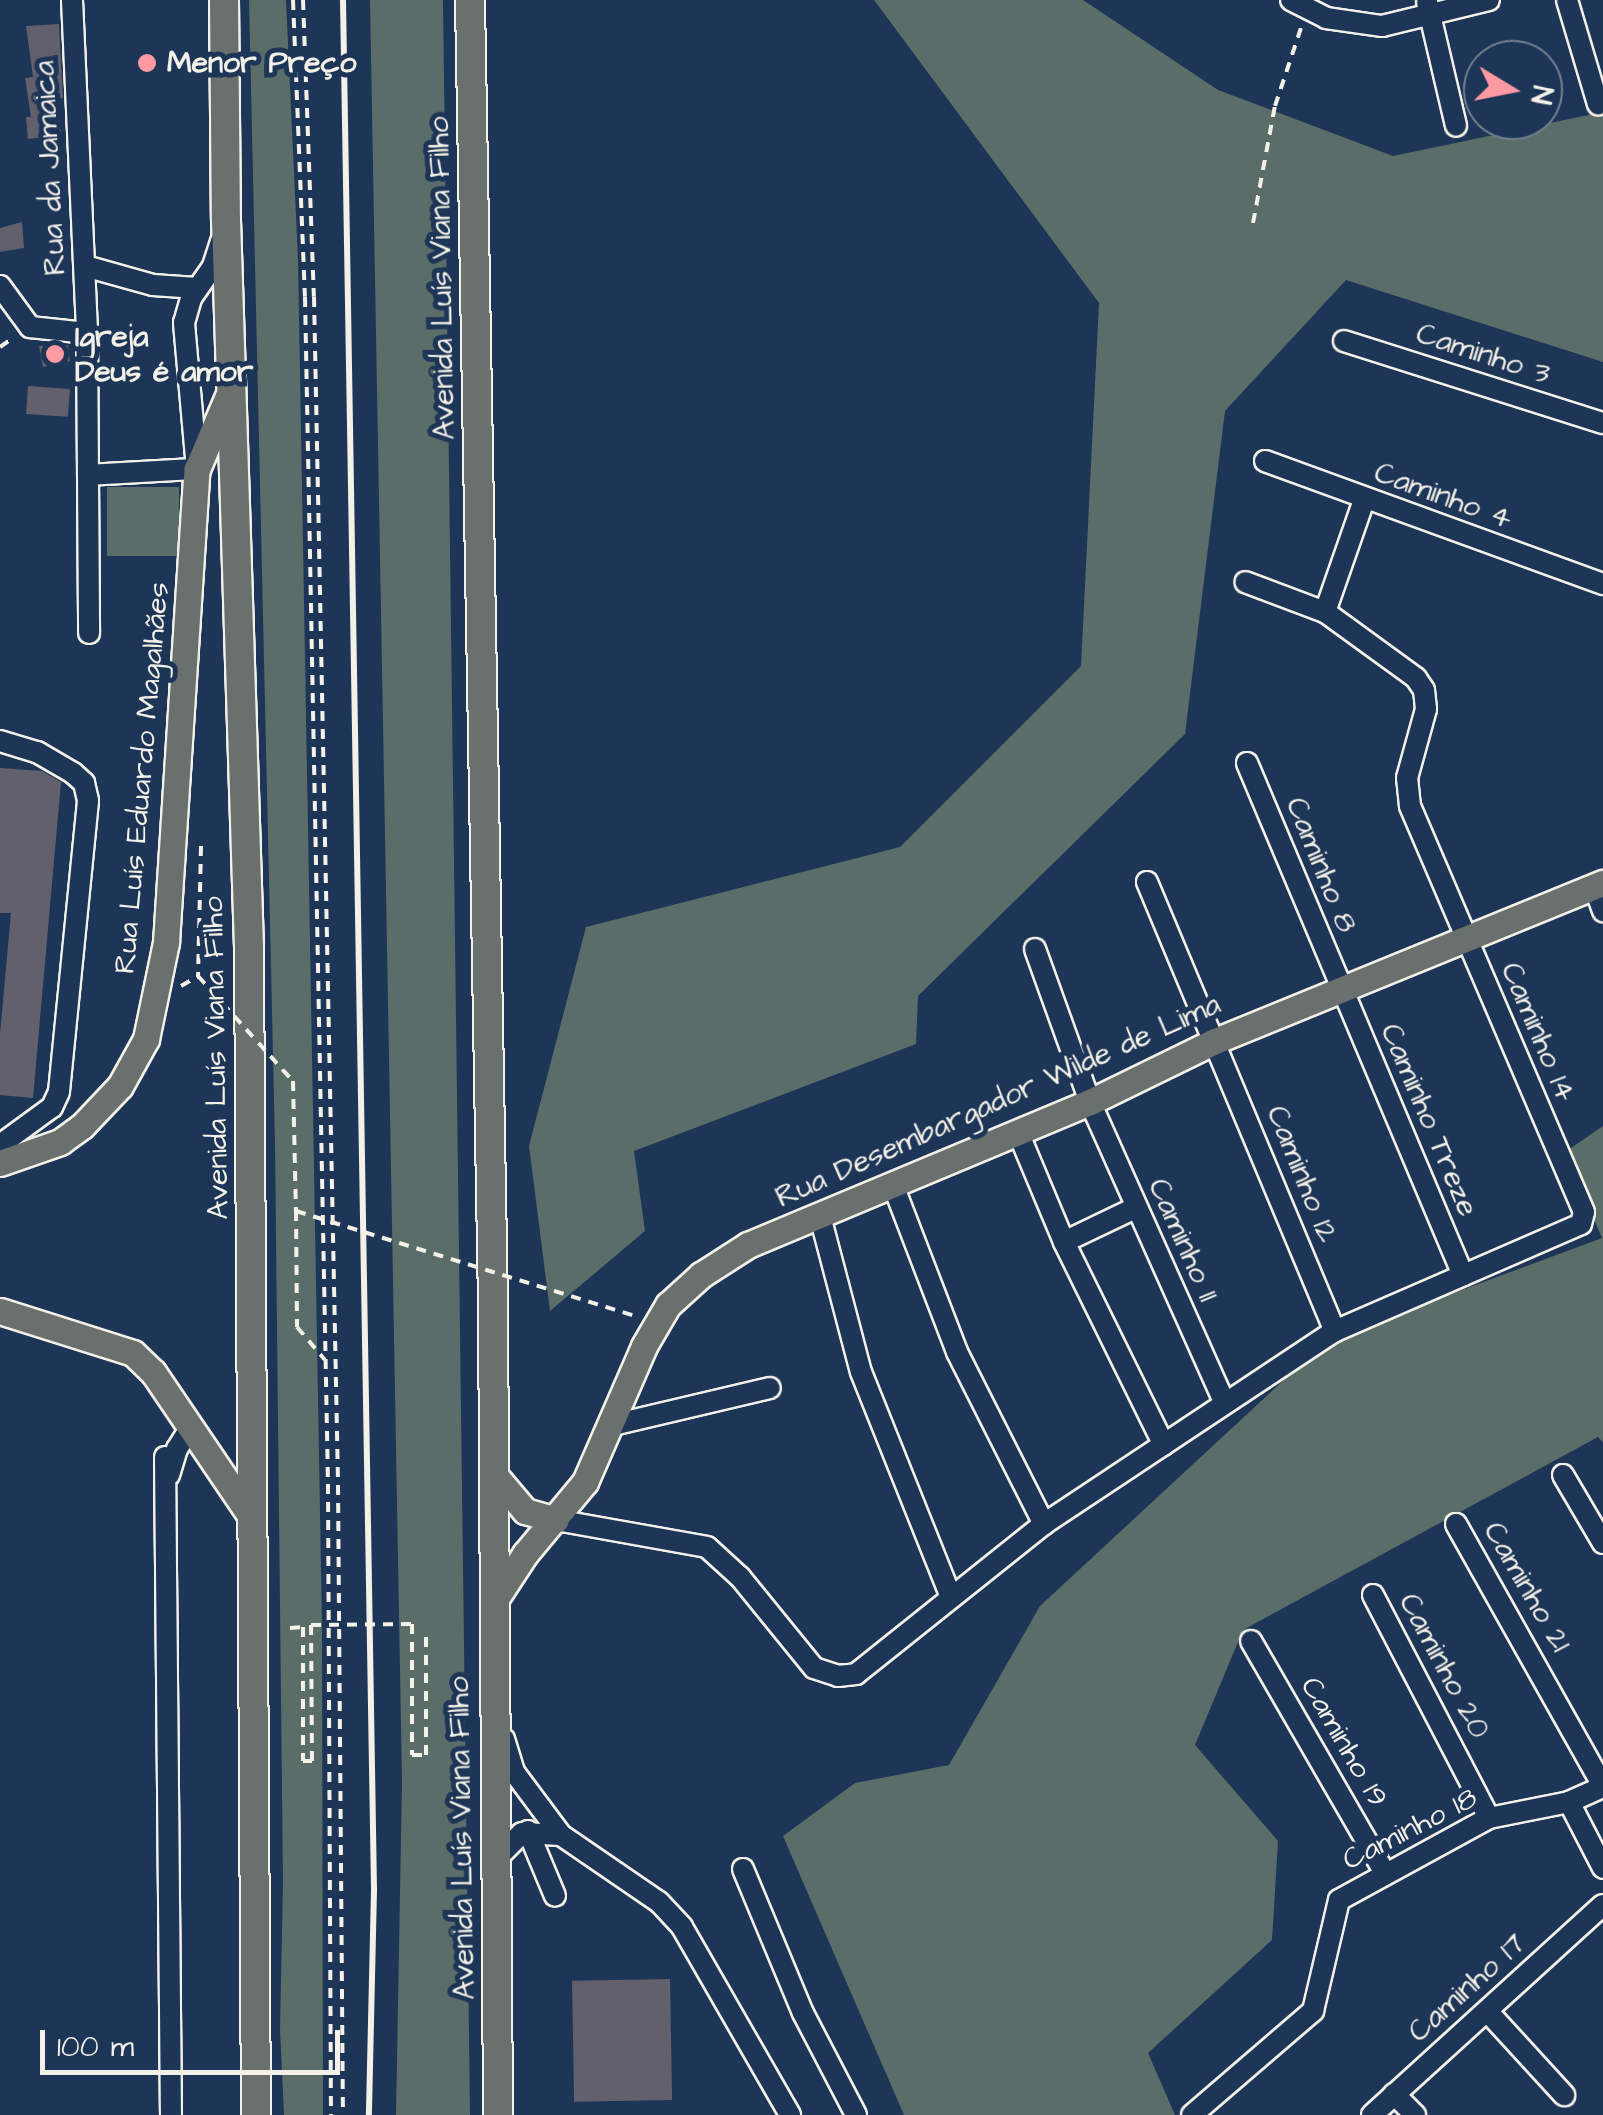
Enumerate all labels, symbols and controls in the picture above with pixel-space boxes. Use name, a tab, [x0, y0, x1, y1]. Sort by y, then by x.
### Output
north arrow	[1463, 40, 1563, 140]
place label: Menor Preço	[167, 45, 356, 81]
marker: Menor Preço	[136, 52, 158, 74]
street label: Rua da Jamaica	[26, 60, 74, 276]
text: N	[1520, 83, 1562, 107]
street label: Avenida Luís Viana Filho	[421, 116, 463, 440]
street label: Caminho 3	[1412, 315, 1554, 393]
place label: Igreja Deus é amor	[75, 319, 253, 390]
marker: Igreja Deus é amor	[44, 343, 66, 365]
street label: Caminho 4	[1369, 455, 1517, 537]
street label: Rua Luís Eduardo Magalhães	[107, 581, 177, 975]
street label: Caminho 8	[1278, 792, 1364, 938]
street label: Avenida Luís Viana Filho	[195, 896, 237, 1220]
street label: Caminho 14	[1493, 957, 1583, 1107]
street label: Rua Desembargador Wilde de Lima	[770, 986, 1226, 1216]
street label: Caminho Treze	[1372, 1018, 1486, 1222]
street label: Caminho 12	[1258, 1100, 1346, 1248]
street label: Caminho 11	[1140, 1173, 1226, 1307]
street label: Caminho 21	[1475, 1516, 1579, 1658]
street label: Caminho 20	[1391, 1587, 1497, 1745]
street label: Caminho 19	[1292, 1671, 1396, 1813]
street label: Avenida Luís Viana Filho	[441, 1676, 483, 2000]
street label: Caminho 18	[1337, 1780, 1483, 1878]
street label: Caminho 17	[1401, 1926, 1533, 2050]
scale bar	[45, 2010, 345, 2072]
text: 100 m	[57, 2026, 134, 2068]

